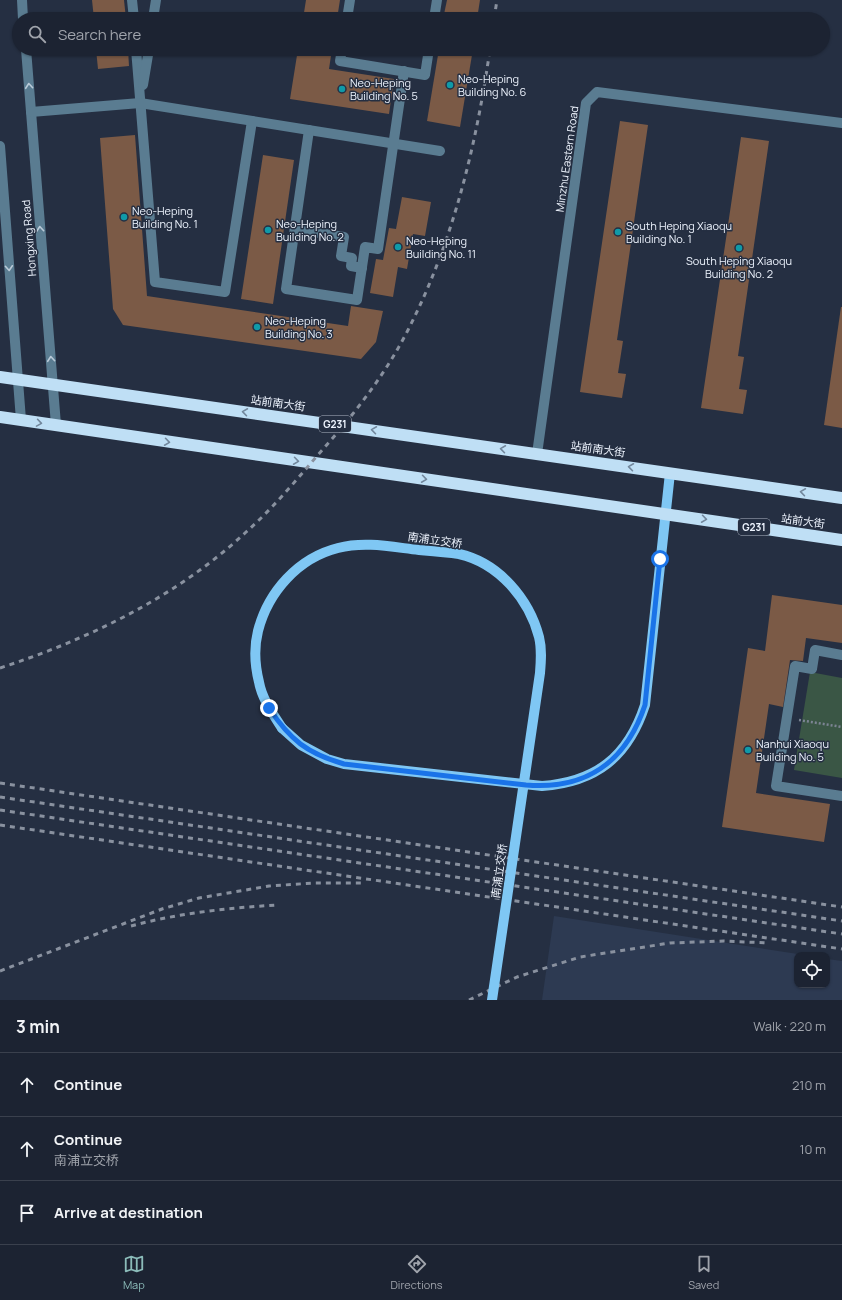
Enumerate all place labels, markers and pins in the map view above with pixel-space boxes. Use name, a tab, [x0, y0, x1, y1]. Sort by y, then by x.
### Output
place label: Neo-Heping Building No. 6	[458, 71, 527, 99]
place label: Neo-Heping Building No. 5	[350, 75, 418, 103]
marker: Neo-Heping Building No. 6	[445, 80, 455, 90]
marker: Neo-Heping Building No. 5	[337, 84, 347, 94]
place label: Neo-Heping Building No. 1	[132, 203, 198, 231]
marker: Neo-Heping Building No. 1	[119, 212, 129, 222]
place label: Neo-Heping Building No. 2	[276, 216, 344, 244]
place label: South Heping Xiaoqu Building No. 1	[626, 218, 732, 246]
marker: Neo-Heping Building No. 2	[263, 225, 273, 235]
marker: South Heping Xiaoqu Building No. 1	[613, 227, 623, 237]
place label: Neo-Heping Building No. 11	[406, 233, 476, 261]
marker: Neo-Heping Building No. 11	[393, 242, 403, 252]
marker: South Heping Xiaoqu Building No. 2	[734, 243, 744, 253]
place label: South Heping Xiaoqu Building No. 2	[686, 253, 792, 281]
place label: Neo-Heping Building No. 3	[265, 313, 333, 341]
marker: Neo-Heping Building No. 3	[252, 322, 262, 332]
place label: Nanhui Xiaoqu Building No. 5	[756, 736, 829, 764]
marker: Nanhui Xiaoqu Building No. 5	[743, 745, 753, 755]

